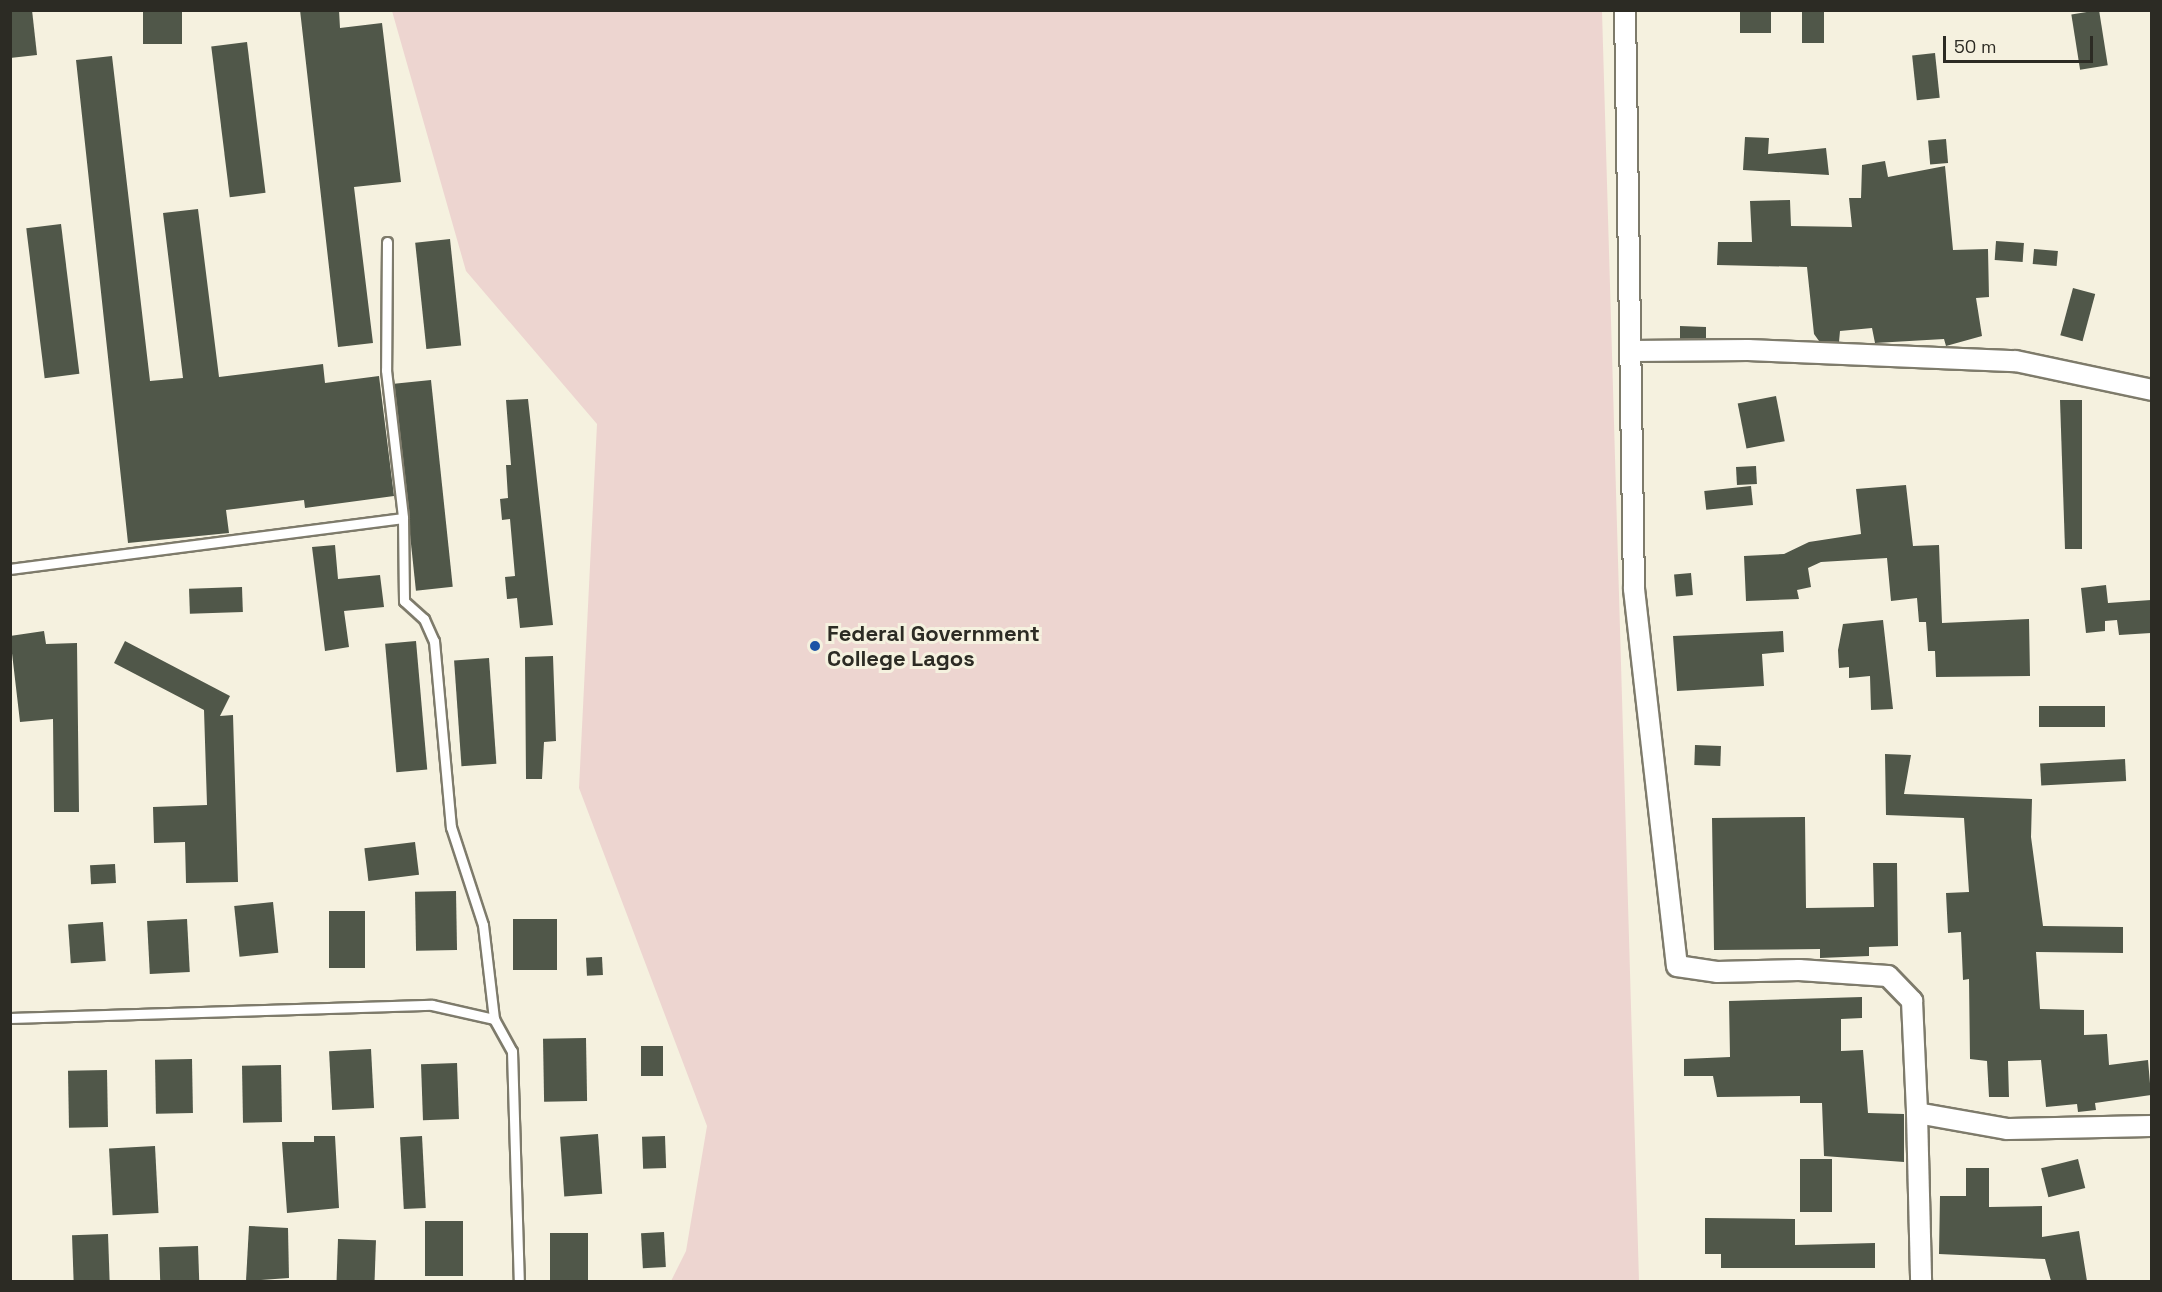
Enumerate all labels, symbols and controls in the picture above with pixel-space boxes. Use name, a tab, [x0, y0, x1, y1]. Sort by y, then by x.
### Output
scale bar	[1946, 24, 2096, 62]
text: 50 m	[1954, 35, 1996, 58]
place label: Federal Government College Lagos	[827, 620, 1040, 672]
marker: Federal Government College Lagos	[808, 639, 822, 653]

